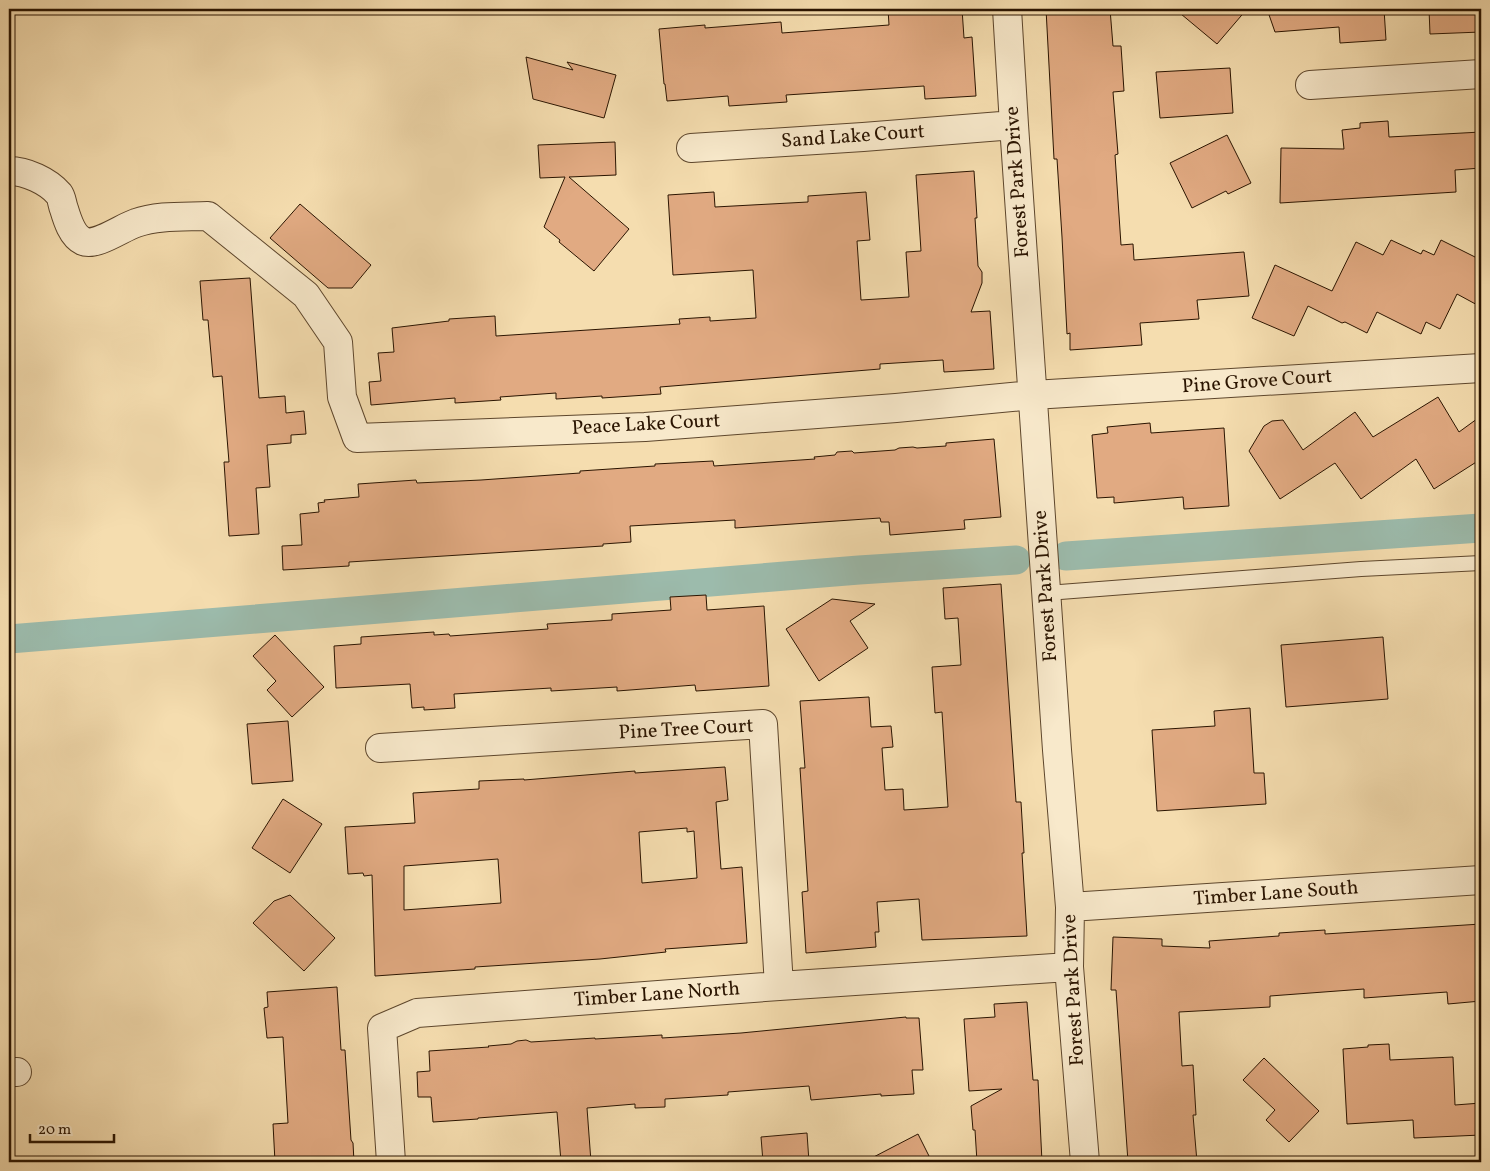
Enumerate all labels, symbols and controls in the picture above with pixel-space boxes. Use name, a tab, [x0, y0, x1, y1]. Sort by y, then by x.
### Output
street label: Forest Park Drive	[999, 105, 1037, 259]
street label: Sand Lake Court	[780, 118, 926, 156]
street label: Pine Grove Court	[1181, 363, 1333, 401]
street label: Peace Lake Court	[571, 407, 721, 443]
street label: Forest Park Drive	[1027, 509, 1065, 663]
street label: Pine Tree Court	[618, 712, 754, 748]
street label: Timber Lane South	[1192, 874, 1360, 914]
street label: Forest Park Drive	[1056, 913, 1092, 1067]
street label: Timber Lane North	[573, 975, 741, 1015]
scale bar	[30, 1111, 114, 1143]
text: 20 m	[38, 1120, 71, 1141]

